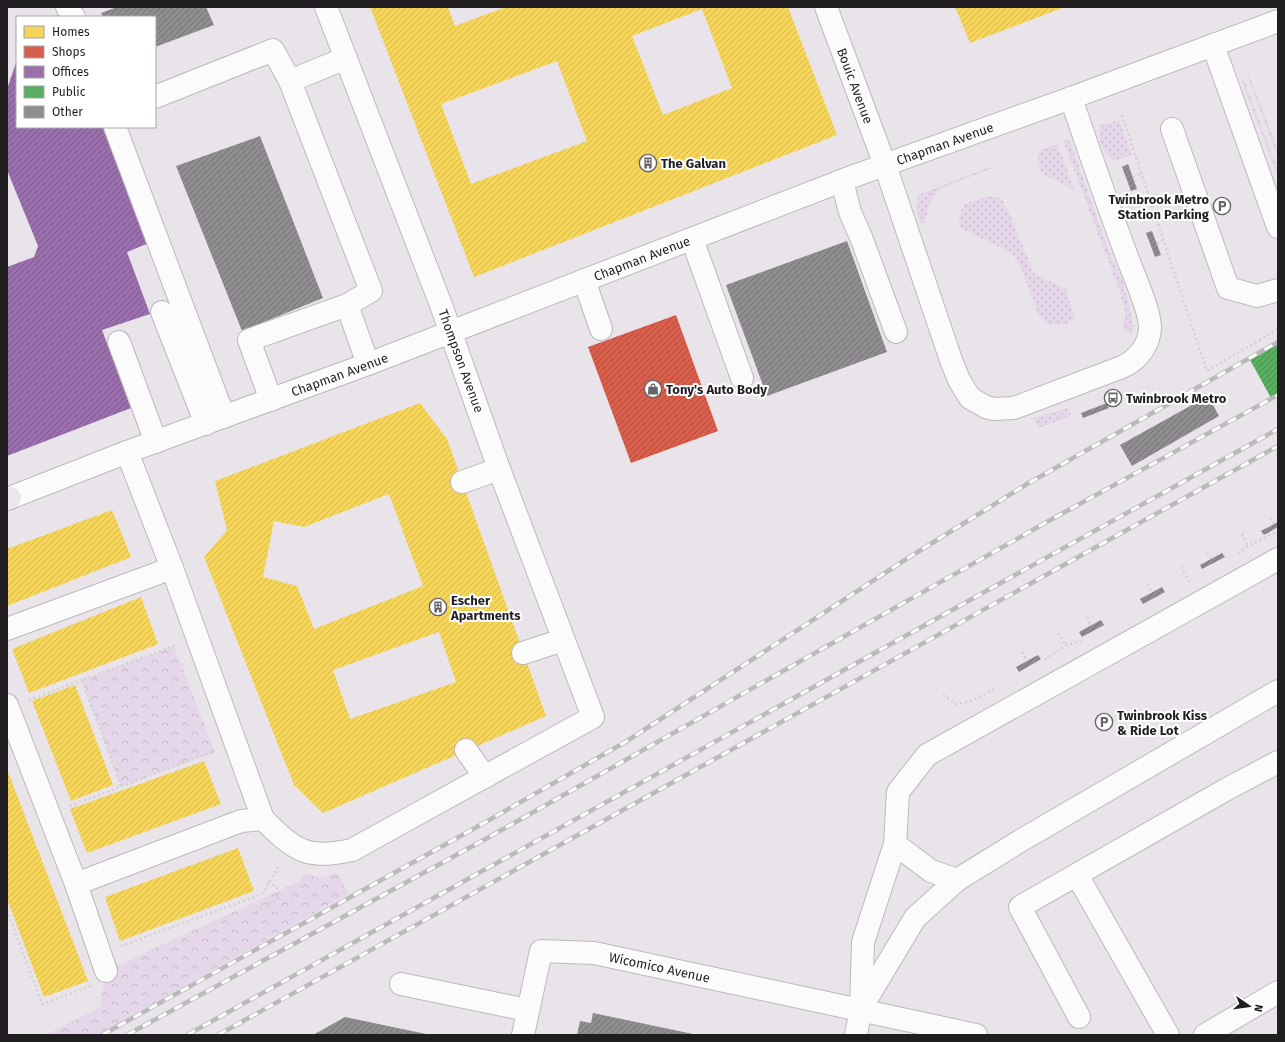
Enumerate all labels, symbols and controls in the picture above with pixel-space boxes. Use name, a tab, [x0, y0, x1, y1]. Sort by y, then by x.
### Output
legend	[16, 16, 156, 128]
text: Homes	[52, 25, 90, 39]
text: Shops	[52, 45, 86, 59]
street label: Bouic Avenue	[834, 46, 876, 126]
text: Offices	[52, 65, 89, 79]
text: Public	[52, 85, 86, 99]
text: Other	[52, 105, 83, 119]
street label: Chapman Avenue	[894, 119, 995, 168]
building icon: The Galvan	[638, 153, 658, 173]
place label: The Galvan	[661, 156, 726, 171]
place label: Twinbrook Metro Station Parking	[1109, 192, 1210, 222]
parking icon: Twinbrook Metro Station Parking	[1212, 196, 1232, 216]
street label: Chapman Avenue	[591, 233, 692, 284]
street label: Thompson Avenue	[435, 307, 487, 415]
street label: Chapman Avenue	[289, 350, 390, 399]
shop icon: Tony's Auto Body	[643, 379, 663, 399]
place label: Tony's Auto Body	[666, 382, 767, 397]
bus stop icon: Twinbrook Metro	[1103, 388, 1123, 408]
place label: Twinbrook Metro	[1126, 391, 1227, 406]
place label: Escher Apartments	[450, 593, 521, 623]
building icon: Escher Apartments	[428, 597, 448, 617]
place label: Twinbrook Kiss & Ride Lot	[1117, 708, 1208, 738]
parking icon: Twinbrook Kiss & Ride Lot	[1094, 712, 1114, 732]
street label: Wicomico Avenue	[608, 949, 712, 985]
north arrow	[1229, 986, 1269, 1026]
text: N	[1251, 1003, 1265, 1013]

